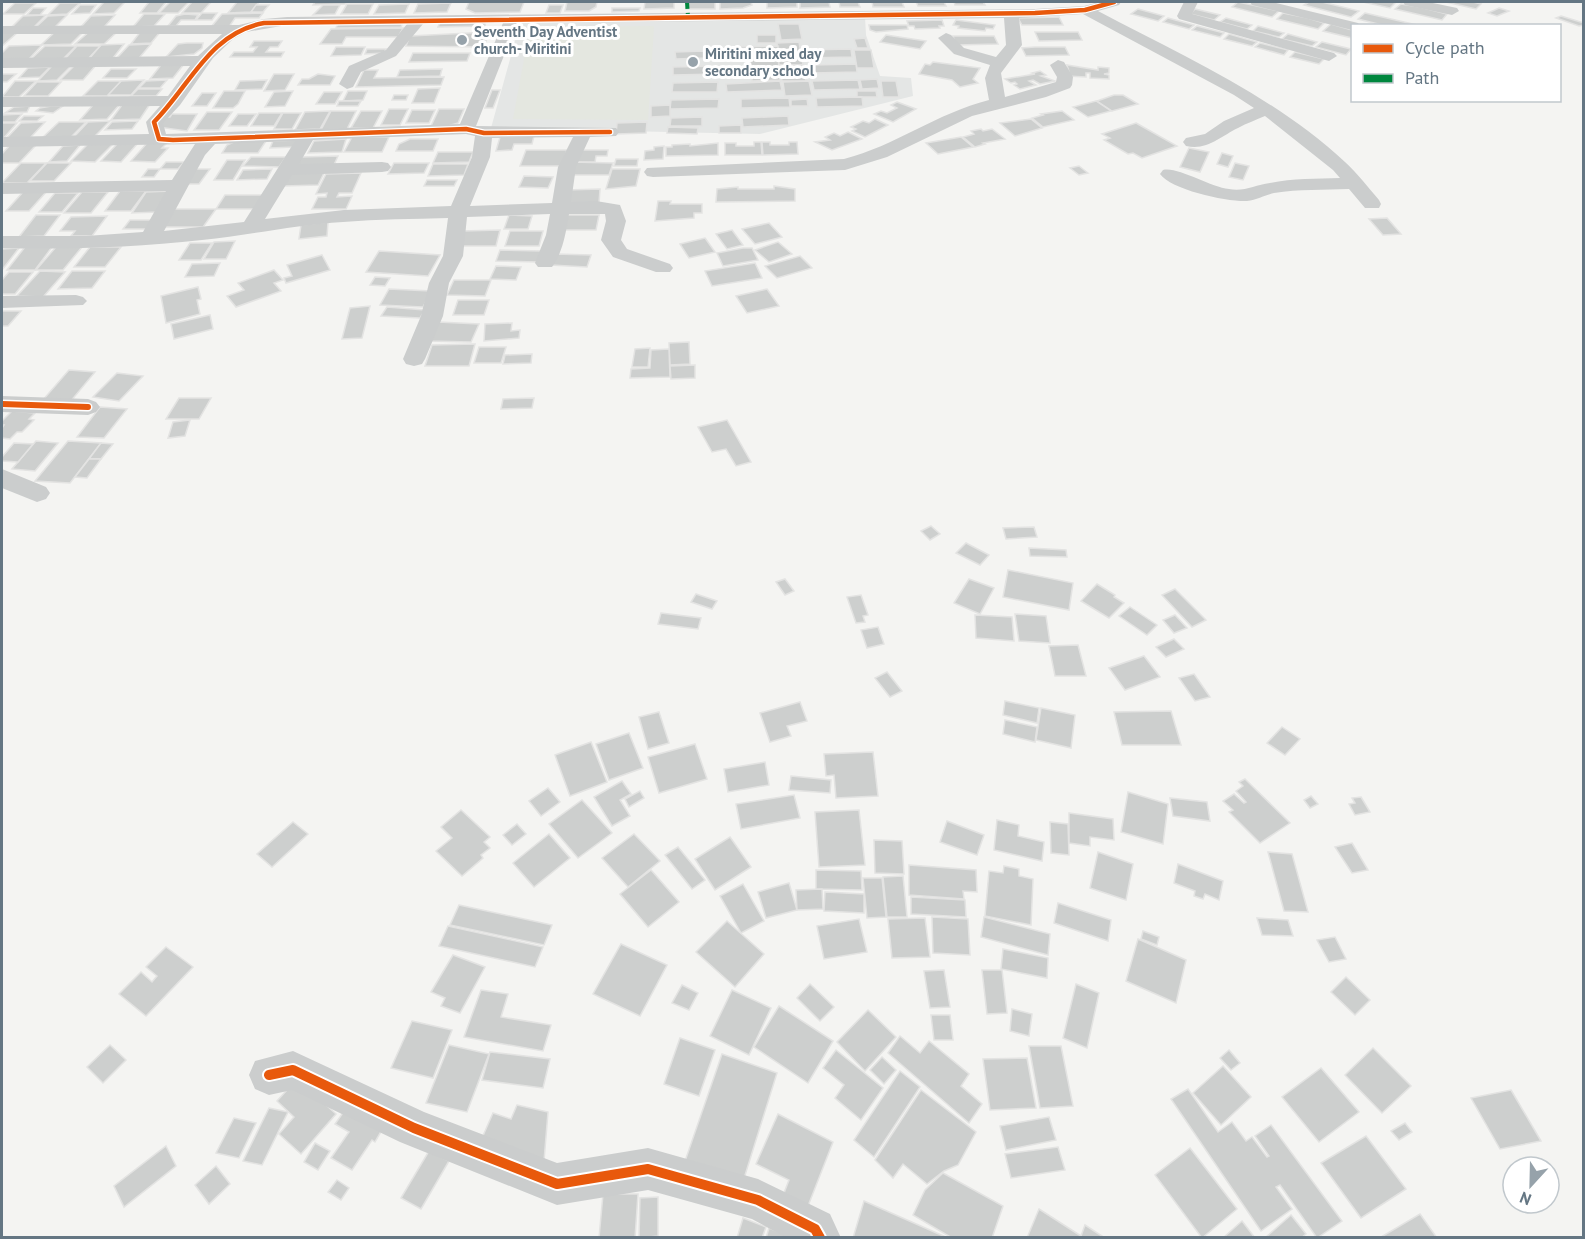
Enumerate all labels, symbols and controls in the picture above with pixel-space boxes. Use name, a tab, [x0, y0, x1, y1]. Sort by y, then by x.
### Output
place label: Seventh Day Adventist church- Miritini	[474, 22, 618, 58]
legend	[1351, 24, 1561, 102]
marker: Seventh Day Adventist church- Miritini	[455, 33, 469, 47]
text: Cycle path	[1405, 36, 1485, 59]
place label: Miritini mixed day secondary school	[705, 44, 822, 80]
marker: Miritini mixed day secondary school	[686, 55, 700, 69]
text: Path	[1405, 66, 1439, 89]
north arrow	[1501, 1155, 1561, 1215]
text: N	[1517, 1188, 1534, 1210]

